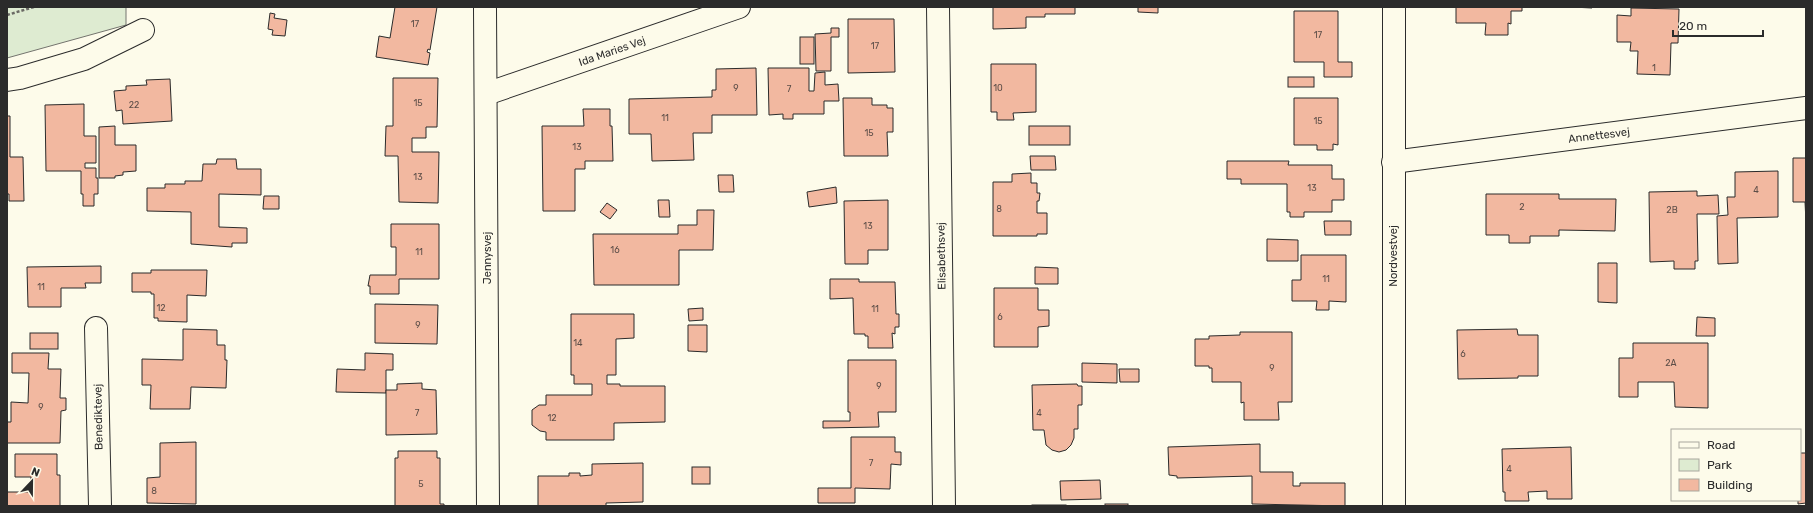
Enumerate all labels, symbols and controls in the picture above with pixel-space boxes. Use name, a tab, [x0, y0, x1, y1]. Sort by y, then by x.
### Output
scale bar	[1673, 12, 1763, 38]
house number: 17	[411, 19, 420, 29]
text: 20 m	[1679, 19, 1707, 33]
house number: 17	[1314, 30, 1323, 40]
street label: Ida Maries Vej	[577, 34, 647, 69]
house number: 17	[871, 41, 880, 51]
house number: 1	[1652, 63, 1656, 73]
house number: 9	[733, 83, 739, 93]
house number: 10	[993, 83, 1003, 93]
house number: 7	[787, 84, 792, 94]
house number: 15	[413, 98, 423, 108]
house number: 22	[129, 100, 139, 110]
house number: 11	[661, 113, 669, 123]
house number: 15	[1313, 116, 1323, 126]
street label: Annettesvej	[1568, 125, 1631, 146]
house number: 15	[864, 128, 874, 138]
house number: 13	[572, 142, 582, 152]
house number: 13	[413, 172, 423, 182]
house number: 13	[1307, 183, 1317, 193]
house number: 4	[1753, 185, 1759, 195]
house number: 2	[1519, 202, 1525, 212]
house number: 8	[996, 204, 1002, 214]
house number: 2B	[1666, 205, 1678, 215]
house number: 13	[863, 221, 873, 231]
street label: Elisabethsvej	[934, 222, 949, 290]
street label: Nordvestvej	[1387, 225, 1400, 287]
street label: Jennysvej	[481, 232, 494, 284]
house number: 16	[610, 245, 620, 255]
house number: 11	[415, 247, 423, 257]
house number: 11	[1322, 274, 1330, 284]
house number: 11	[37, 282, 45, 292]
house number: 12	[156, 303, 166, 313]
house number: 11	[871, 304, 879, 314]
house number: 6	[997, 312, 1003, 322]
house number: 9	[415, 320, 421, 330]
house number: 14	[573, 338, 583, 348]
house number: 6	[1460, 349, 1466, 359]
house number: 2A	[1665, 358, 1677, 368]
house number: 9	[1269, 363, 1275, 373]
house number: 9	[876, 381, 882, 391]
street label: Benediktevej	[91, 384, 106, 450]
house number: 9	[38, 402, 44, 412]
house number: 7	[415, 408, 420, 418]
house number: 4	[1036, 408, 1042, 418]
house number: 12	[547, 413, 557, 423]
legend	[1671, 429, 1801, 501]
text: Road	[1707, 438, 1735, 452]
house number: 7	[869, 458, 874, 468]
text: Park	[1707, 458, 1733, 472]
north arrow	[12, 461, 52, 501]
house number: 4	[1506, 464, 1512, 474]
text: N	[29, 465, 42, 480]
text: Building	[1707, 478, 1753, 492]
house number: 5	[418, 479, 424, 489]
house number: 8	[151, 486, 157, 496]

